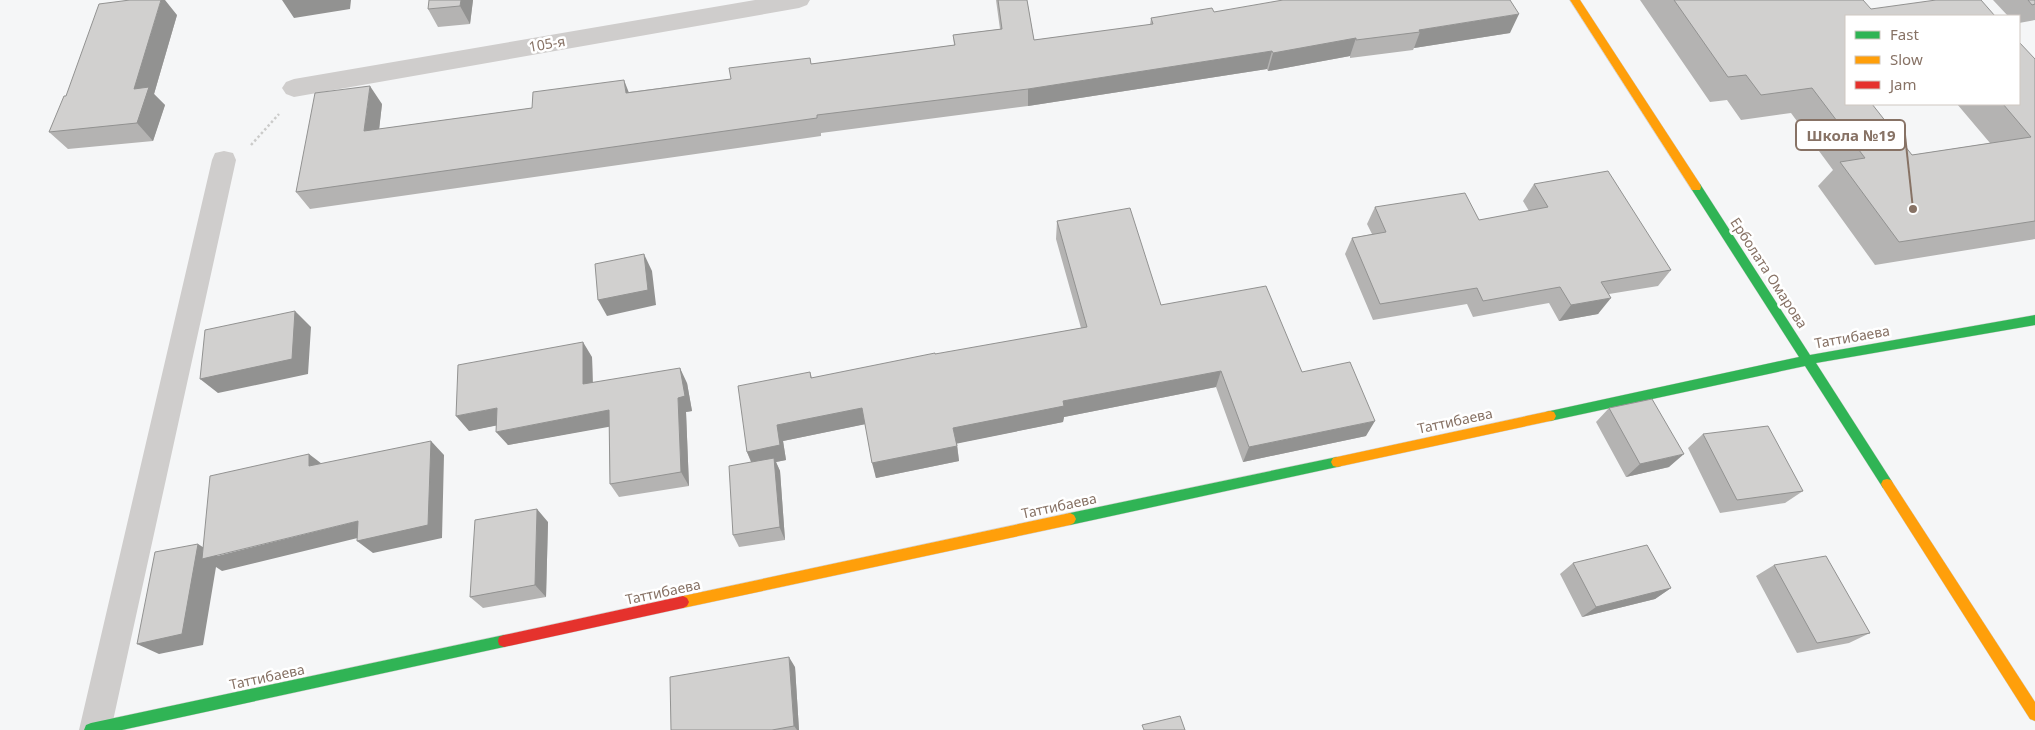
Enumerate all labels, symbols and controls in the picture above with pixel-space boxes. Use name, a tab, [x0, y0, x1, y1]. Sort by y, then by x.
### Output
legend	[1845, 15, 2020, 105]
text: Fast	[1890, 24, 1919, 44]
street label: 105-я	[527, 31, 567, 56]
text: Slow	[1890, 49, 1923, 69]
text: Jam	[1888, 74, 1917, 94]
callout: Школа №19	[1796, 120, 1905, 150]
text: Школа №19	[1806, 125, 1896, 145]
street label: Ерболата Омарова	[1726, 214, 1812, 332]
street label: Таттибаева	[1813, 321, 1891, 352]
street label: Таттибаева	[1416, 403, 1494, 438]
street label: Таттибаева	[1020, 488, 1098, 523]
street label: Таттибаева	[624, 574, 702, 609]
street label: Таттибаева	[228, 659, 306, 694]

